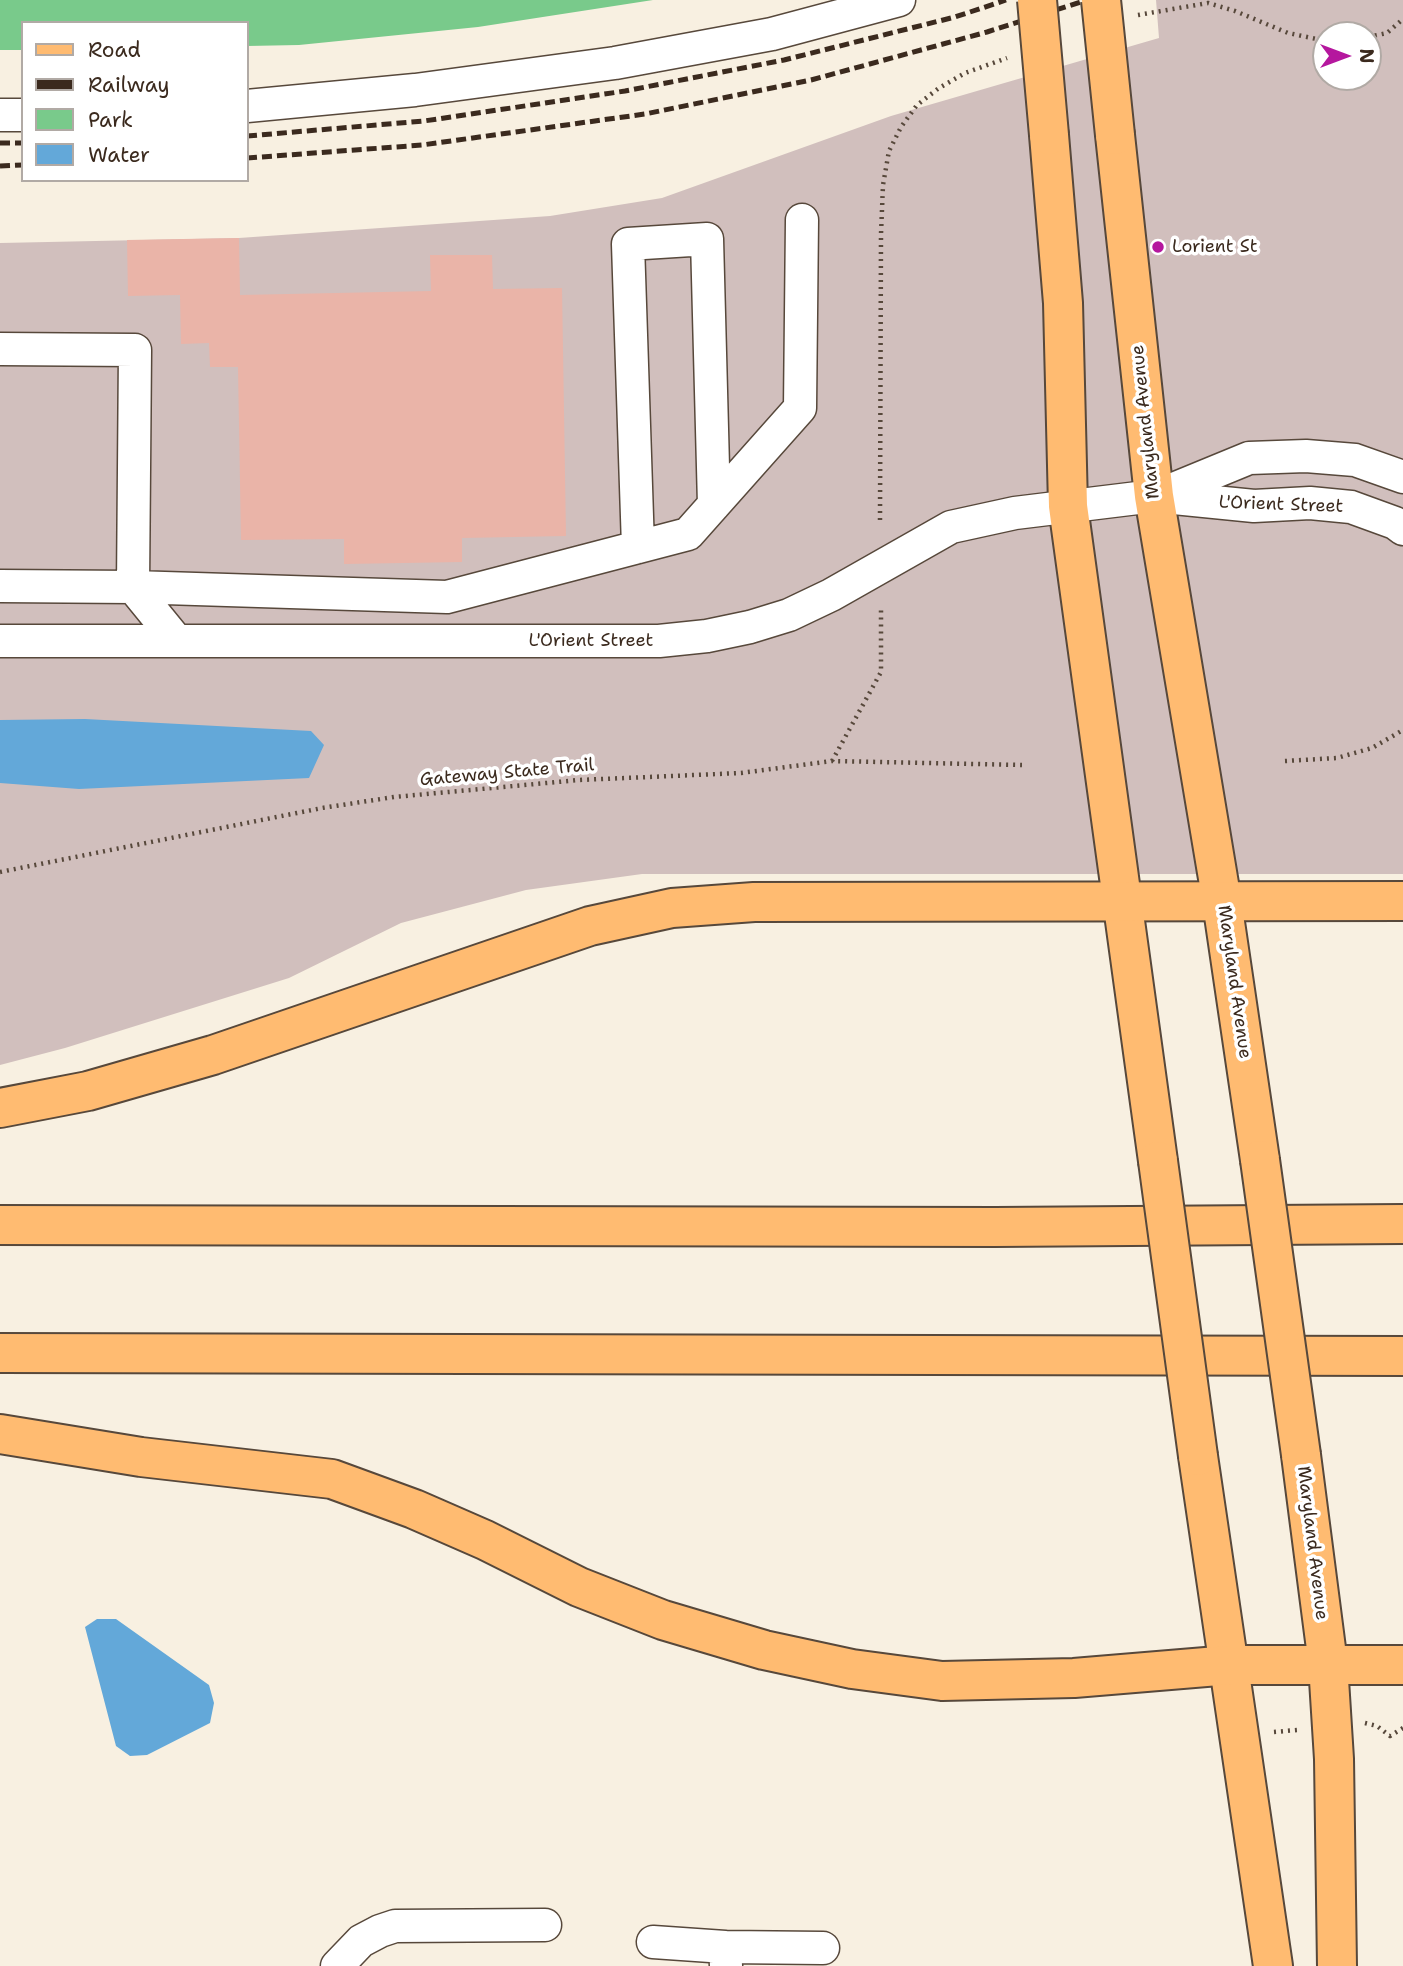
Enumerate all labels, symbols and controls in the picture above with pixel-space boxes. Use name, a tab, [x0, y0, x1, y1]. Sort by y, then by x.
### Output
legend	[21, 21, 248, 182]
north arrow	[1312, 21, 1382, 91]
text: Road	[88, 36, 141, 64]
text: N	[1354, 48, 1379, 64]
text: Railway	[88, 71, 170, 99]
text: Park	[88, 106, 133, 134]
text: Water	[88, 141, 150, 169]
place label: Lorient St	[1172, 236, 1258, 258]
marker: Lorient St	[1150, 239, 1166, 255]
street label: Maryland Avenue	[1127, 344, 1165, 500]
street label: L'Orient Street	[1218, 492, 1344, 518]
street label: L'Orient Street	[529, 630, 653, 652]
street label: Gateway State Trail	[419, 755, 595, 791]
street label: Maryland Avenue	[1213, 904, 1255, 1060]
street label: Maryland Avenue	[1292, 1465, 1332, 1621]

